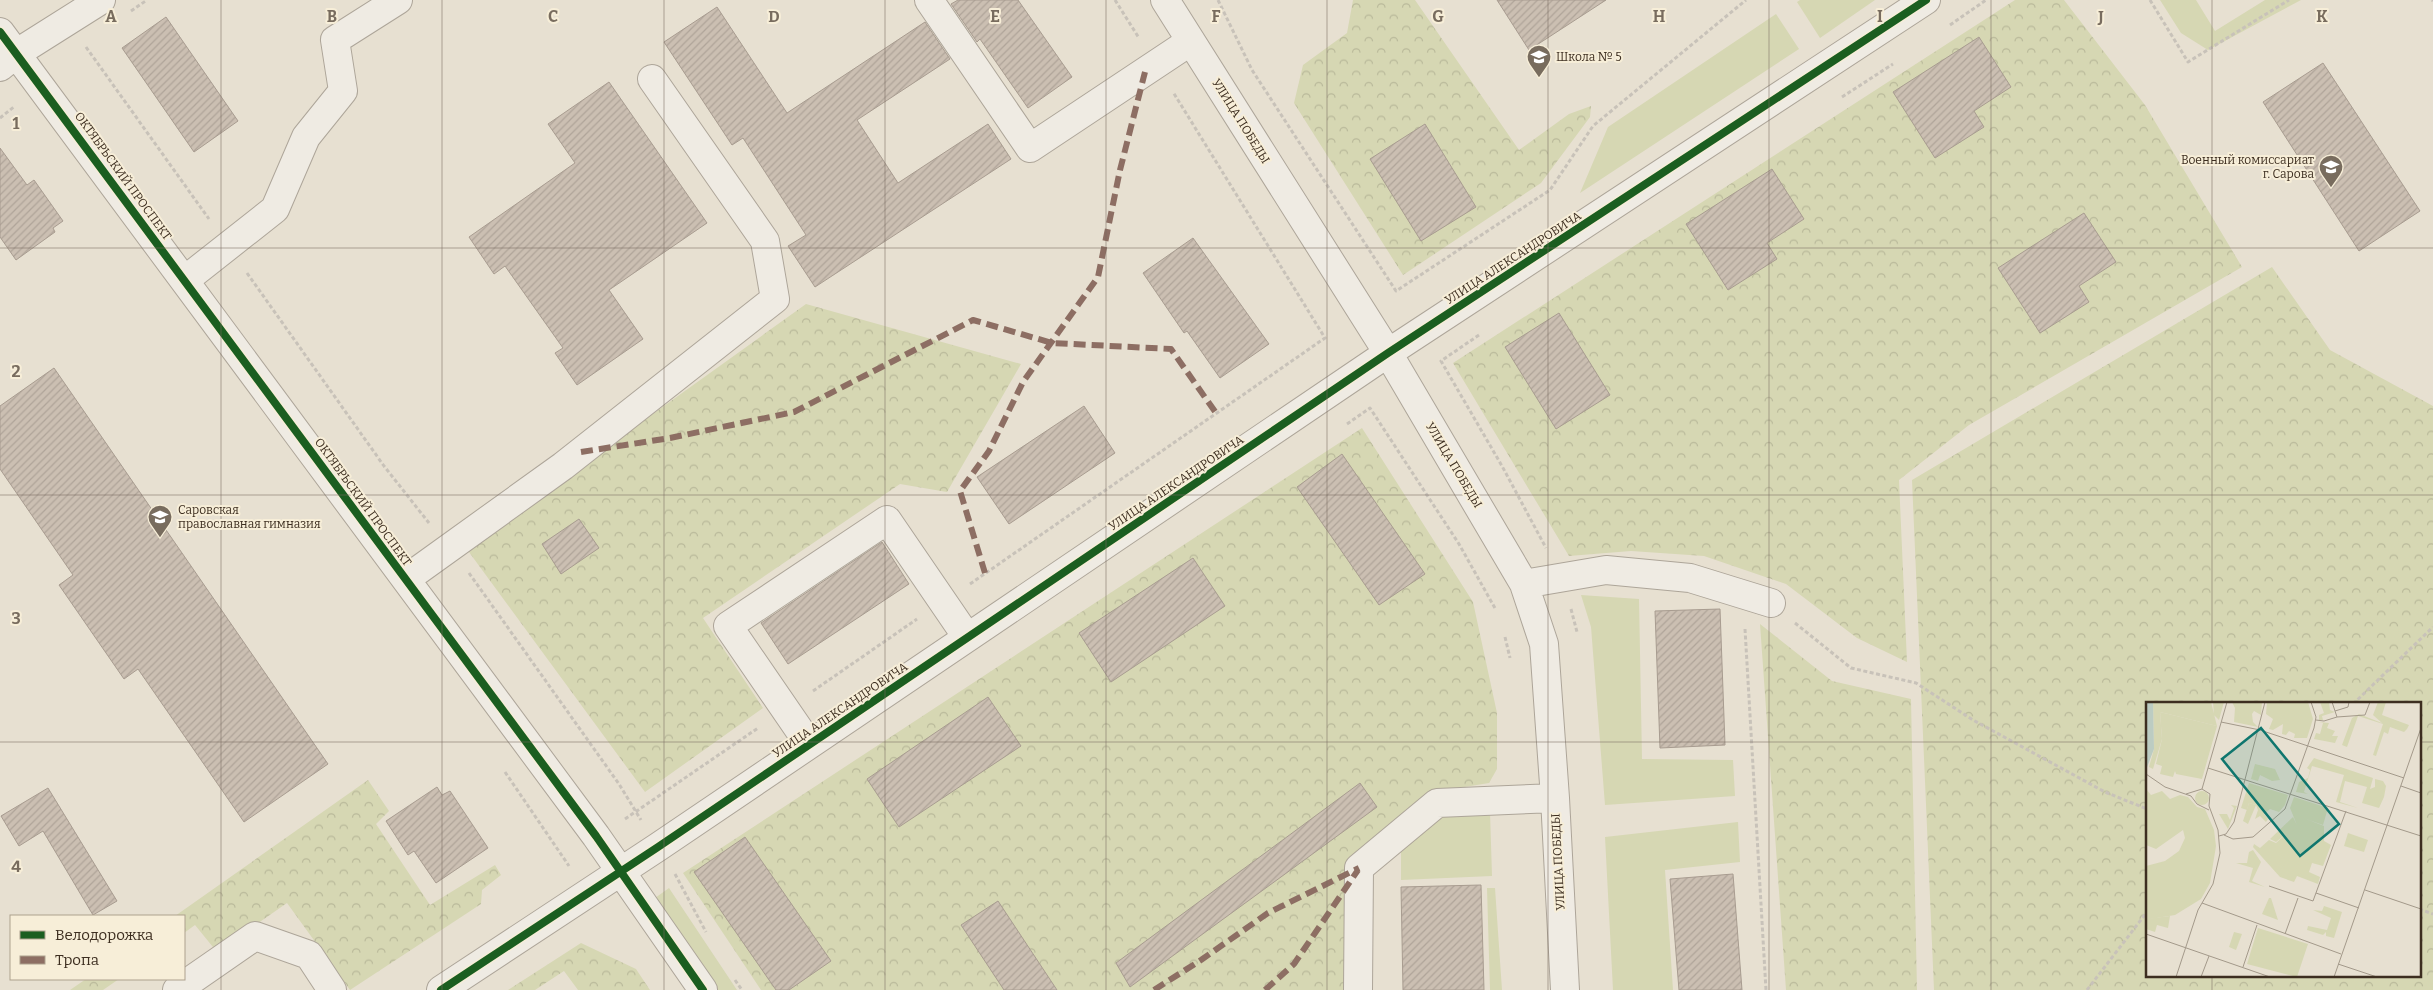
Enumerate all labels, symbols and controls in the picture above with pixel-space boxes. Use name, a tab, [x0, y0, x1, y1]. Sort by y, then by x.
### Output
text: A	[105, 7, 117, 26]
text: B	[327, 7, 337, 26]
text: C	[548, 7, 558, 26]
text: D	[768, 7, 780, 26]
text: E	[990, 7, 1000, 26]
text: F	[1212, 7, 1221, 26]
text: G	[1432, 7, 1444, 26]
text: H	[1653, 7, 1666, 26]
text: I	[1877, 7, 1883, 26]
text: J	[2097, 7, 2104, 26]
text: K	[2316, 7, 2328, 26]
school or university icon: Школа № 5	[1526, 44, 1552, 78]
place label: Школа № 5	[1556, 50, 1622, 64]
street label: УЛИЦА ПОБЕДЫ	[1209, 76, 1273, 166]
street label: ОКТЯБРЬСКИЙ ПРОСПЕКТ	[72, 109, 175, 243]
text: 1	[13, 114, 20, 133]
place label: Военный комиссариат г. Сарова	[2181, 153, 2314, 181]
school or university icon: Военный комиссариат г. Сарова	[2318, 154, 2344, 188]
street label: УЛИЦА АЛЕКСАНДРОВИЧА	[1442, 208, 1584, 307]
text: 2	[11, 362, 21, 381]
street label: УЛИЦА ПОБЕДЫ	[1423, 420, 1485, 510]
street label: УЛИЦА АЛЕКСАНДРОВИЧА	[1106, 432, 1247, 533]
street label: ОКТЯБРЬСКИЙ ПРОСПЕКТ	[312, 435, 415, 569]
place label: Саровская православная гимназия	[178, 503, 321, 531]
school or university icon: Саровская православная гимназия	[147, 504, 173, 538]
text: 3	[11, 609, 21, 628]
street label: УЛИЦА АЛЕКСАНДРОВИЧА	[770, 659, 911, 760]
inset map	[2146, 702, 2420, 978]
street label: УЛИЦА ПОБЕДЫ	[1548, 813, 1568, 911]
text: 4	[11, 857, 21, 876]
legend	[10, 915, 185, 980]
text: Велодорожка	[55, 926, 153, 944]
text: Тропа	[55, 951, 99, 969]

